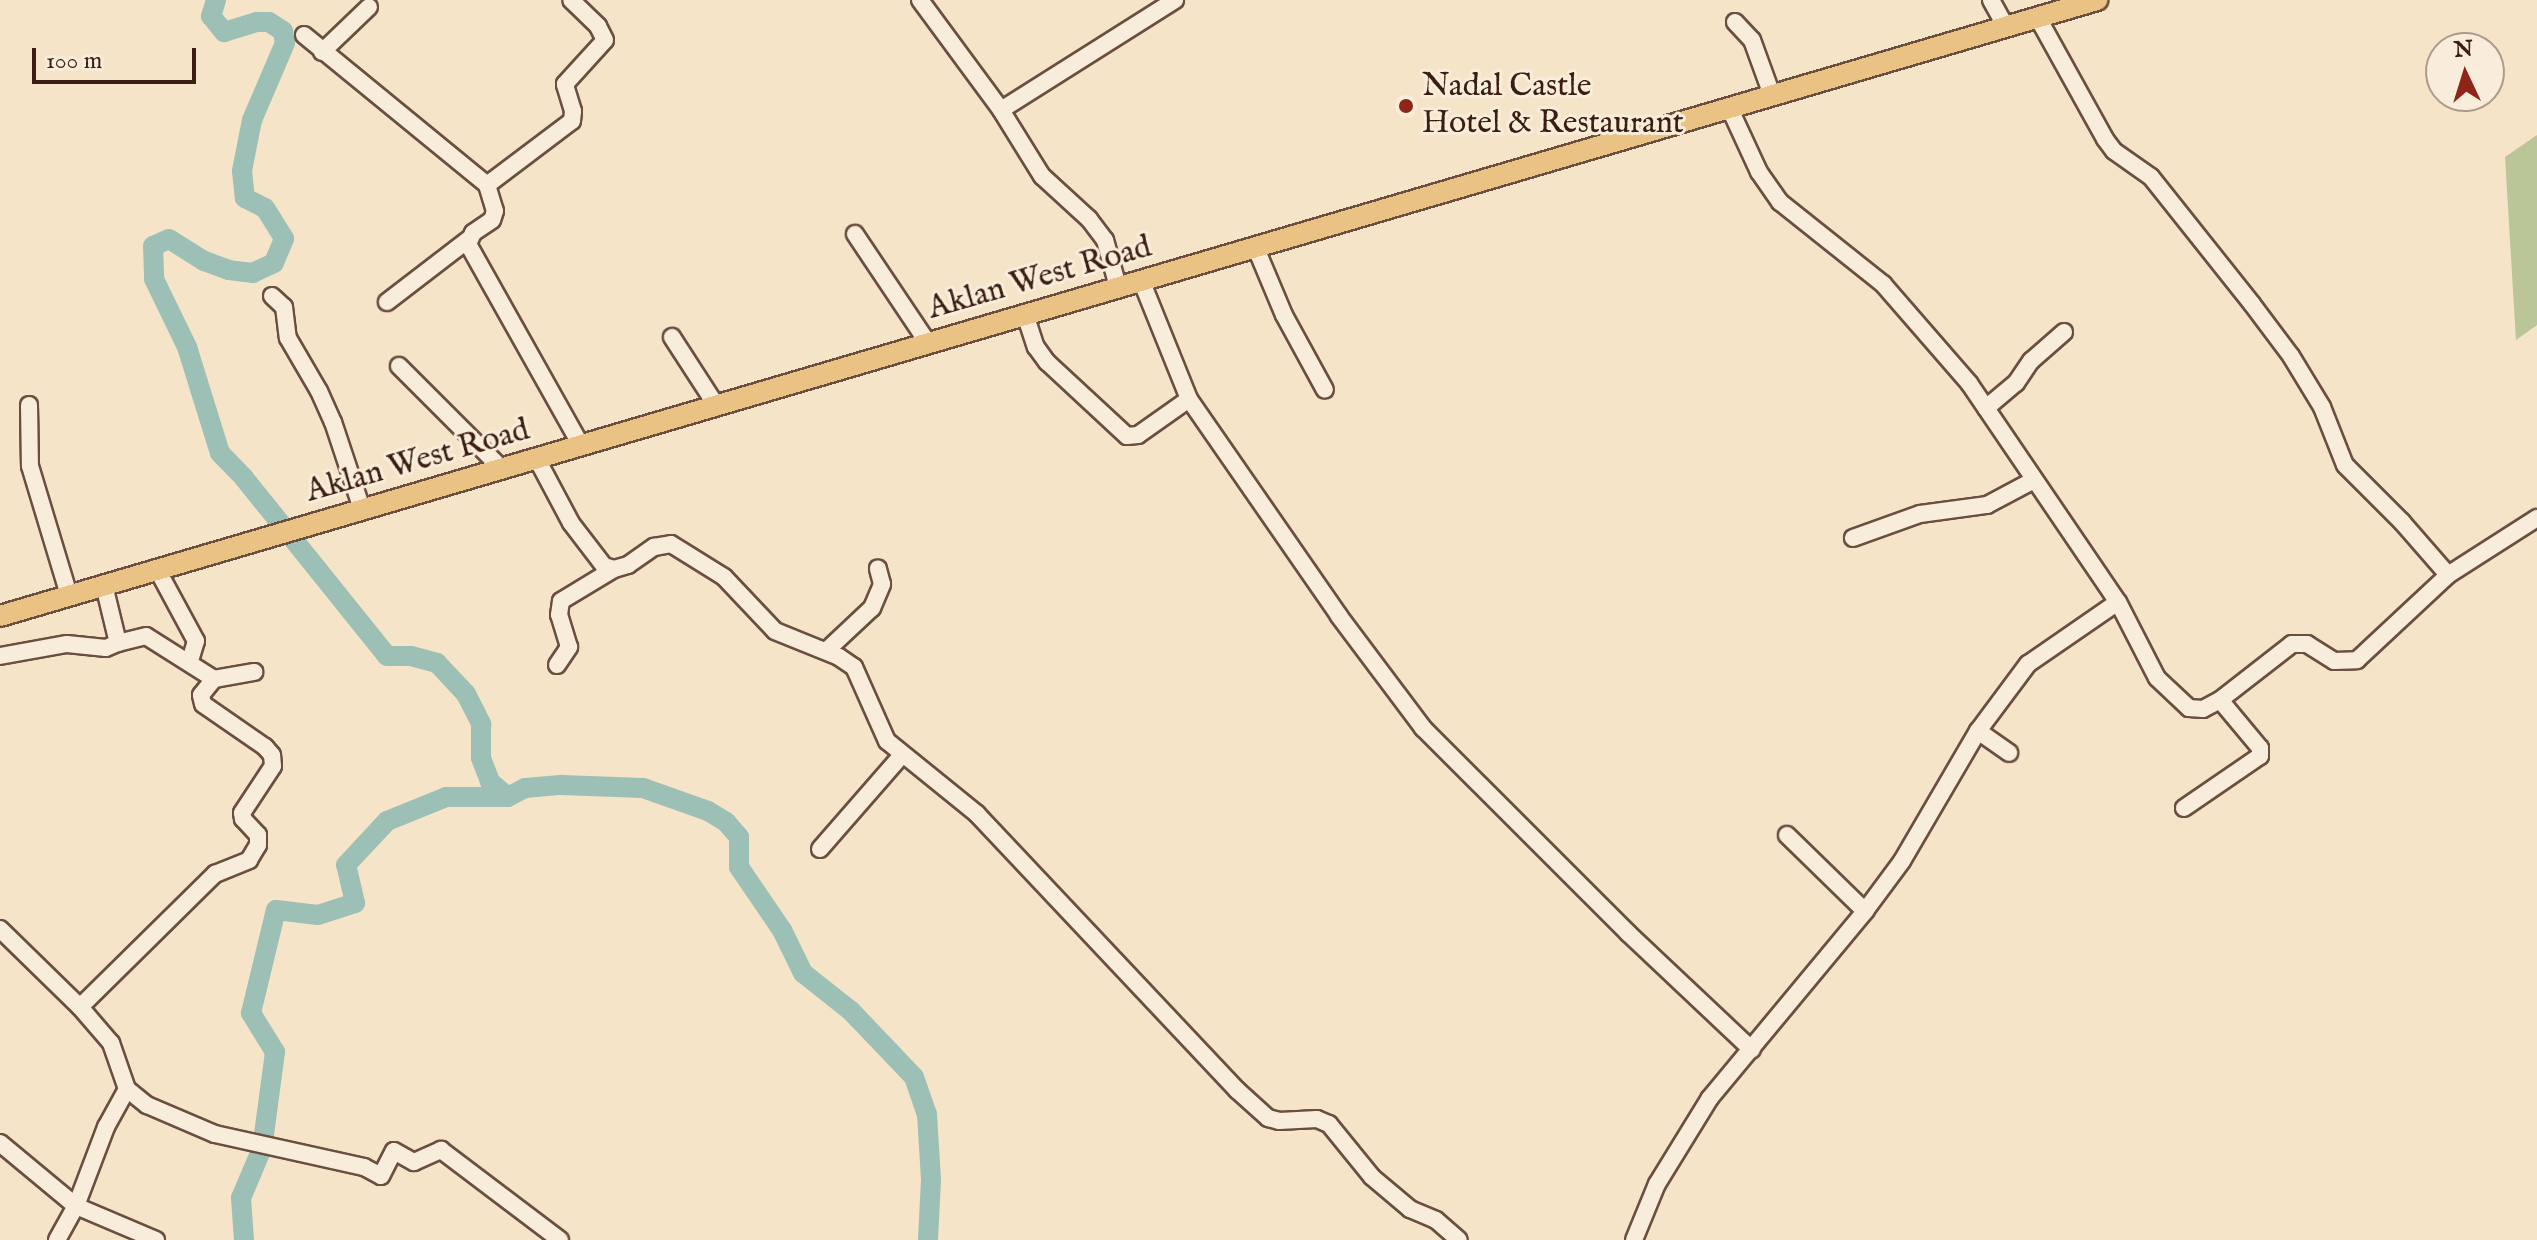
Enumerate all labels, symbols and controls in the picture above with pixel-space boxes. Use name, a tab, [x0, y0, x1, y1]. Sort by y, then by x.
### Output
scale bar	[36, 32, 200, 82]
north arrow	[2425, 32, 2505, 112]
text: N	[2453, 35, 2474, 65]
text: 100 m	[46, 46, 102, 77]
place label: Nadal Castle Hotel & Restaurant	[1422, 69, 1684, 144]
marker: Nadal Castle Hotel & Restaurant	[1397, 97, 1415, 115]
street label: Aklan West Road	[924, 229, 1156, 329]
street label: Aklan West Road	[302, 412, 534, 512]

